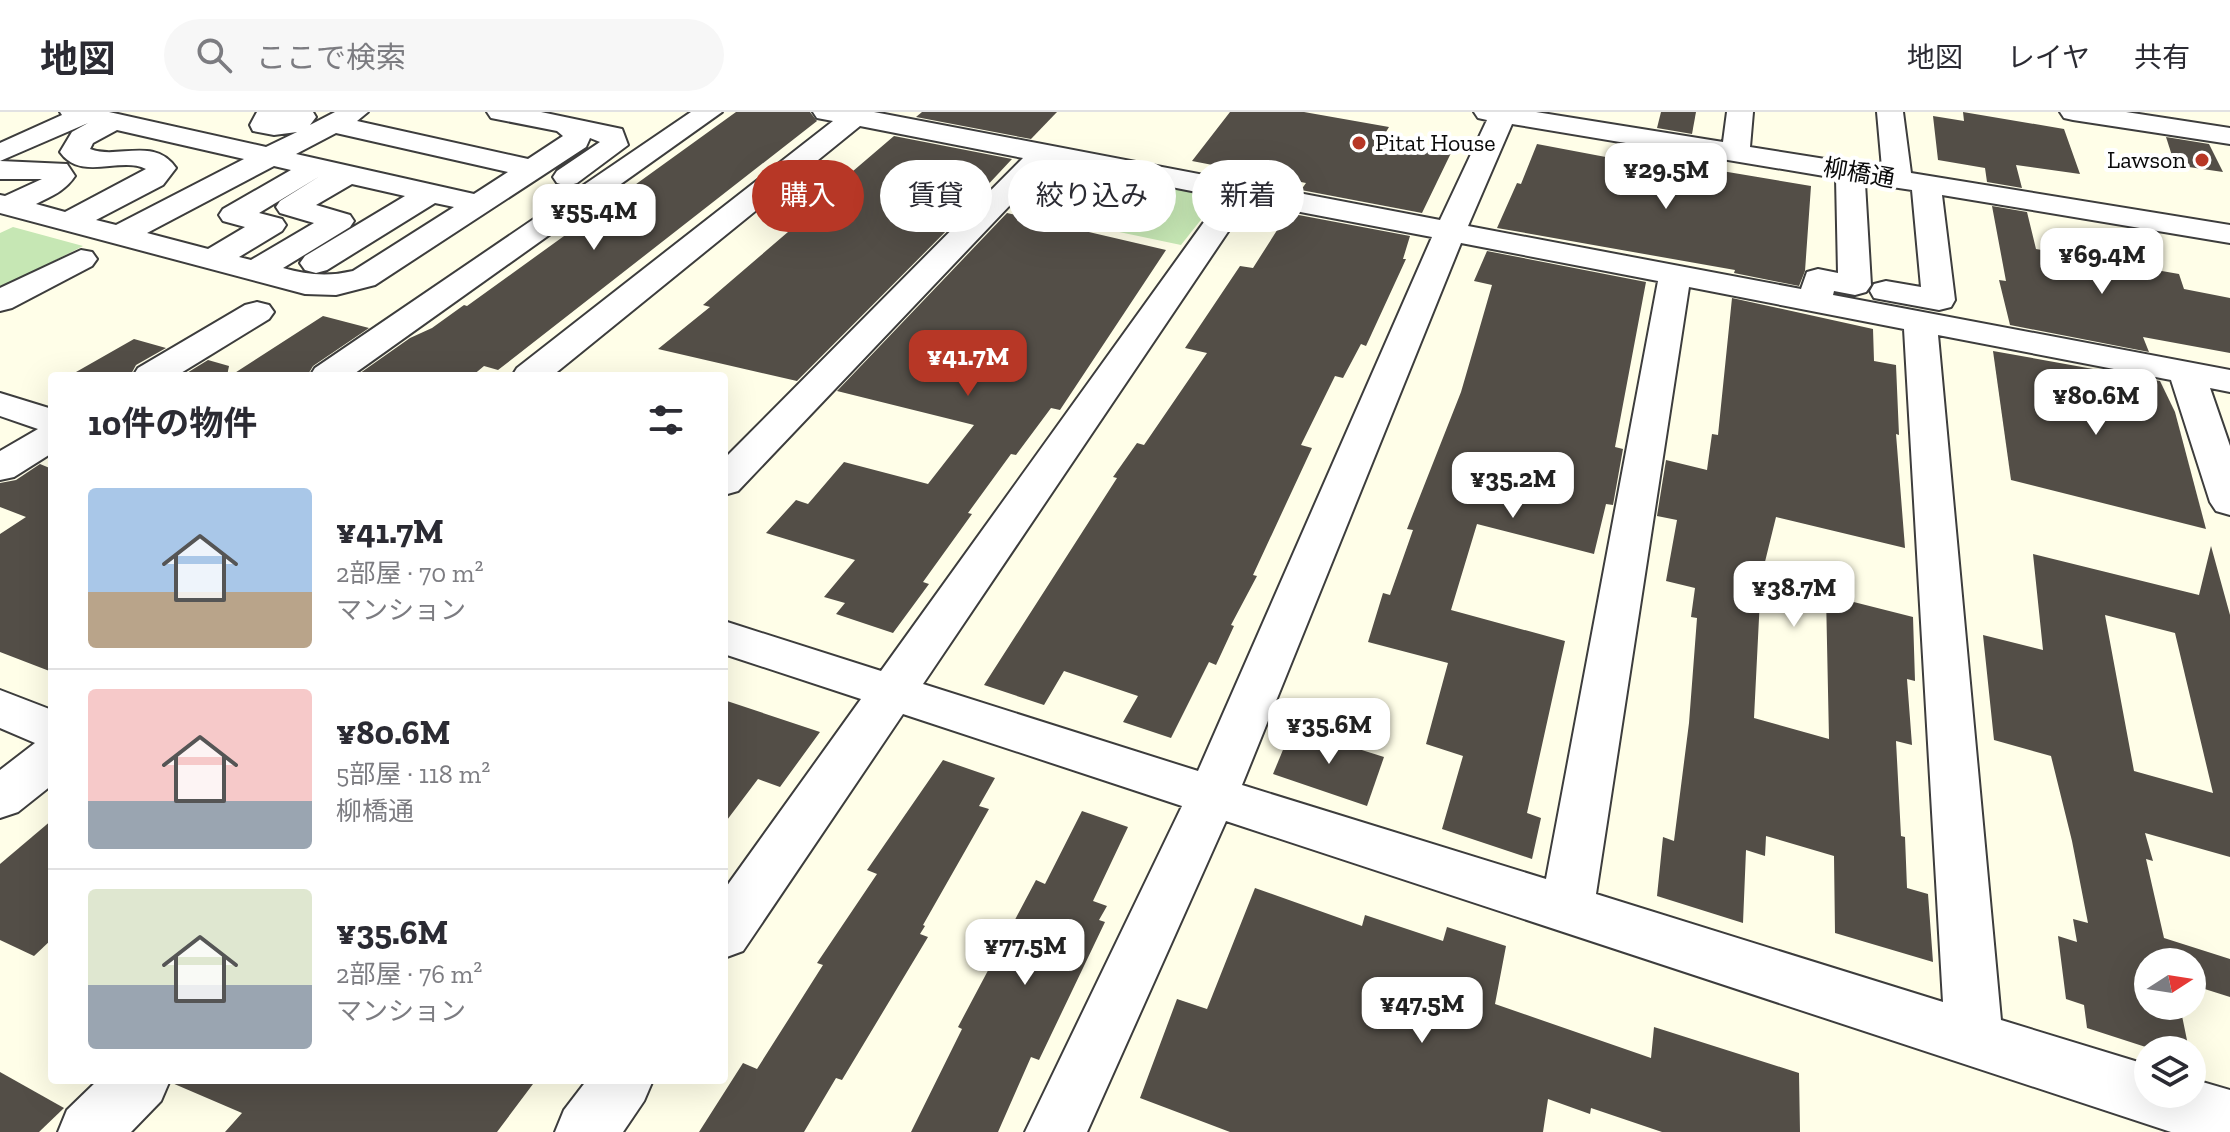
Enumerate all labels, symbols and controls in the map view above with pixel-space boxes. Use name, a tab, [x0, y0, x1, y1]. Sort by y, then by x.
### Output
search box	[164, 19, 724, 91]
icon: search	[192, 33, 236, 77]
text: 地図	[40, 36, 116, 82]
text: ここで検索	[256, 40, 406, 76]
text: 地図	[1907, 41, 1963, 74]
text: レイヤ	[2007, 41, 2090, 74]
text: 共有	[2134, 41, 2190, 74]
place label: Pitat House	[1375, 128, 1495, 157]
marker: Pitat House	[1350, 134, 1368, 152]
pin: ¥29.5M	[1601, 143, 1731, 211]
place label: Lawson	[2107, 145, 2186, 174]
marker: Lawson	[2193, 151, 2211, 169]
street label: 柳橋通	[1821, 152, 1897, 193]
text: ¥29.5M	[1623, 153, 1709, 185]
chip: 購入	[752, 160, 864, 232]
chip: 賃貸	[880, 160, 992, 232]
chip: 絞り込み	[1008, 160, 1176, 232]
chip: 新着	[1192, 160, 1304, 232]
pin: ¥55.4M	[529, 184, 659, 252]
text: ¥55.4M	[551, 194, 637, 226]
pin: ¥69.4M	[2037, 228, 2167, 296]
text: ¥69.4M	[2058, 238, 2146, 270]
pin: ¥41.7M	[903, 330, 1033, 398]
text: ¥41.7M	[927, 340, 1009, 372]
pin: ¥80.6M	[2031, 369, 2161, 437]
text: ¥80.6M	[2052, 379, 2140, 411]
icon: filters	[644, 398, 688, 442]
text: 10件の物件	[88, 403, 257, 444]
pin: ¥35.2M	[1448, 452, 1578, 520]
text: ¥35.2M	[1470, 462, 1556, 494]
text: ¥41.7M	[336, 511, 444, 552]
icon: home	[152, 520, 248, 616]
text: 2部屋 · 70 m²	[336, 557, 483, 589]
pin: ¥38.7M	[1729, 561, 1859, 629]
text: ¥38.7M	[1752, 571, 1836, 603]
text: マンション	[336, 594, 466, 626]
pin: ¥35.6M	[1264, 698, 1394, 766]
text: ¥35.6M	[1286, 708, 1372, 740]
text: ¥80.6M	[336, 712, 450, 753]
icon: home	[152, 721, 248, 817]
text: 5部屋 · 118 m²	[336, 758, 490, 790]
text: 柳橋通	[336, 795, 414, 827]
text: ¥35.6M	[336, 912, 448, 953]
pin: ¥77.5M	[960, 919, 1090, 987]
icon: home	[152, 921, 248, 1017]
text: ¥77.5M	[983, 929, 1067, 961]
north arrow	[2134, 948, 2206, 1020]
map controls	[2134, 948, 2206, 1108]
text: 2部屋 · 76 m²	[336, 958, 482, 990]
pin: ¥47.5M	[1357, 977, 1487, 1045]
text: ¥47.5M	[1380, 987, 1464, 1019]
text: マンション	[336, 995, 466, 1027]
button: layers	[2134, 1036, 2206, 1108]

